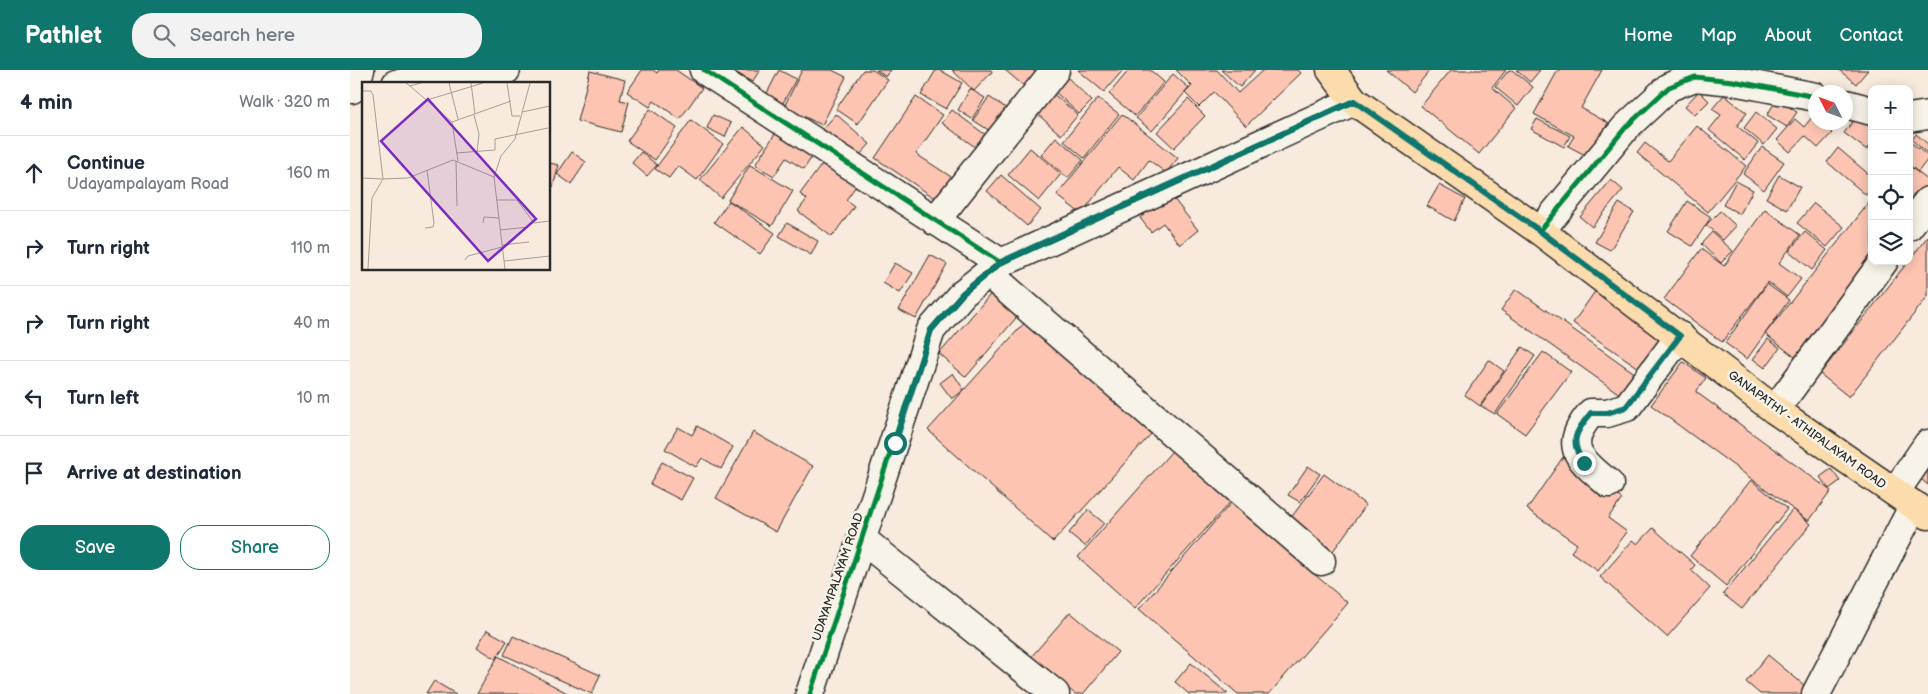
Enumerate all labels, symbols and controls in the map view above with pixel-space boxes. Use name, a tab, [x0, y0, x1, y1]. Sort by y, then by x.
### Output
search box	[132, 13, 482, 58]
text: Pathlet	[25, 21, 102, 50]
icon: search	[150, 21, 178, 49]
text: Search here	[190, 24, 295, 47]
text: Home	[1624, 25, 1673, 46]
text: Map	[1701, 25, 1737, 46]
text: About	[1765, 25, 1812, 46]
text: Contact	[1840, 25, 1903, 46]
inset map	[362, 82, 550, 270]
north arrow	[1808, 85, 1853, 130]
map controls	[1868, 85, 1913, 265]
button: +	[1868, 85, 1913, 130]
text: 4 min	[20, 90, 73, 115]
text: Walk · 320 m	[239, 93, 330, 112]
button: −	[1868, 130, 1913, 175]
text: Continue	[67, 152, 145, 175]
icon: ahead	[20, 159, 48, 187]
text: 160 m	[287, 164, 330, 183]
text: Udayampalayam Road	[67, 175, 229, 194]
button: locate	[1868, 175, 1913, 220]
button: layers	[1868, 220, 1913, 265]
icon: right	[20, 234, 48, 262]
text: Turn right	[67, 237, 150, 260]
text: 110 m	[291, 239, 330, 258]
icon: right	[20, 309, 48, 337]
text: Turn right	[67, 312, 150, 335]
text: 40 m	[293, 314, 330, 333]
street label: GANAPATHY - ATHIPALAYAM ROAD	[1725, 368, 1889, 492]
icon: left	[20, 384, 48, 412]
text: Turn left	[67, 387, 139, 410]
text: 10 m	[297, 389, 330, 408]
route start	[884, 432, 907, 455]
route end	[1573, 452, 1596, 475]
icon: arrive	[20, 459, 48, 487]
text: Arrive at destination	[67, 462, 242, 485]
street label: UDAYAMPALAYAM ROAD	[809, 511, 867, 643]
button: Save	[20, 525, 170, 570]
button: Share	[180, 525, 330, 570]

